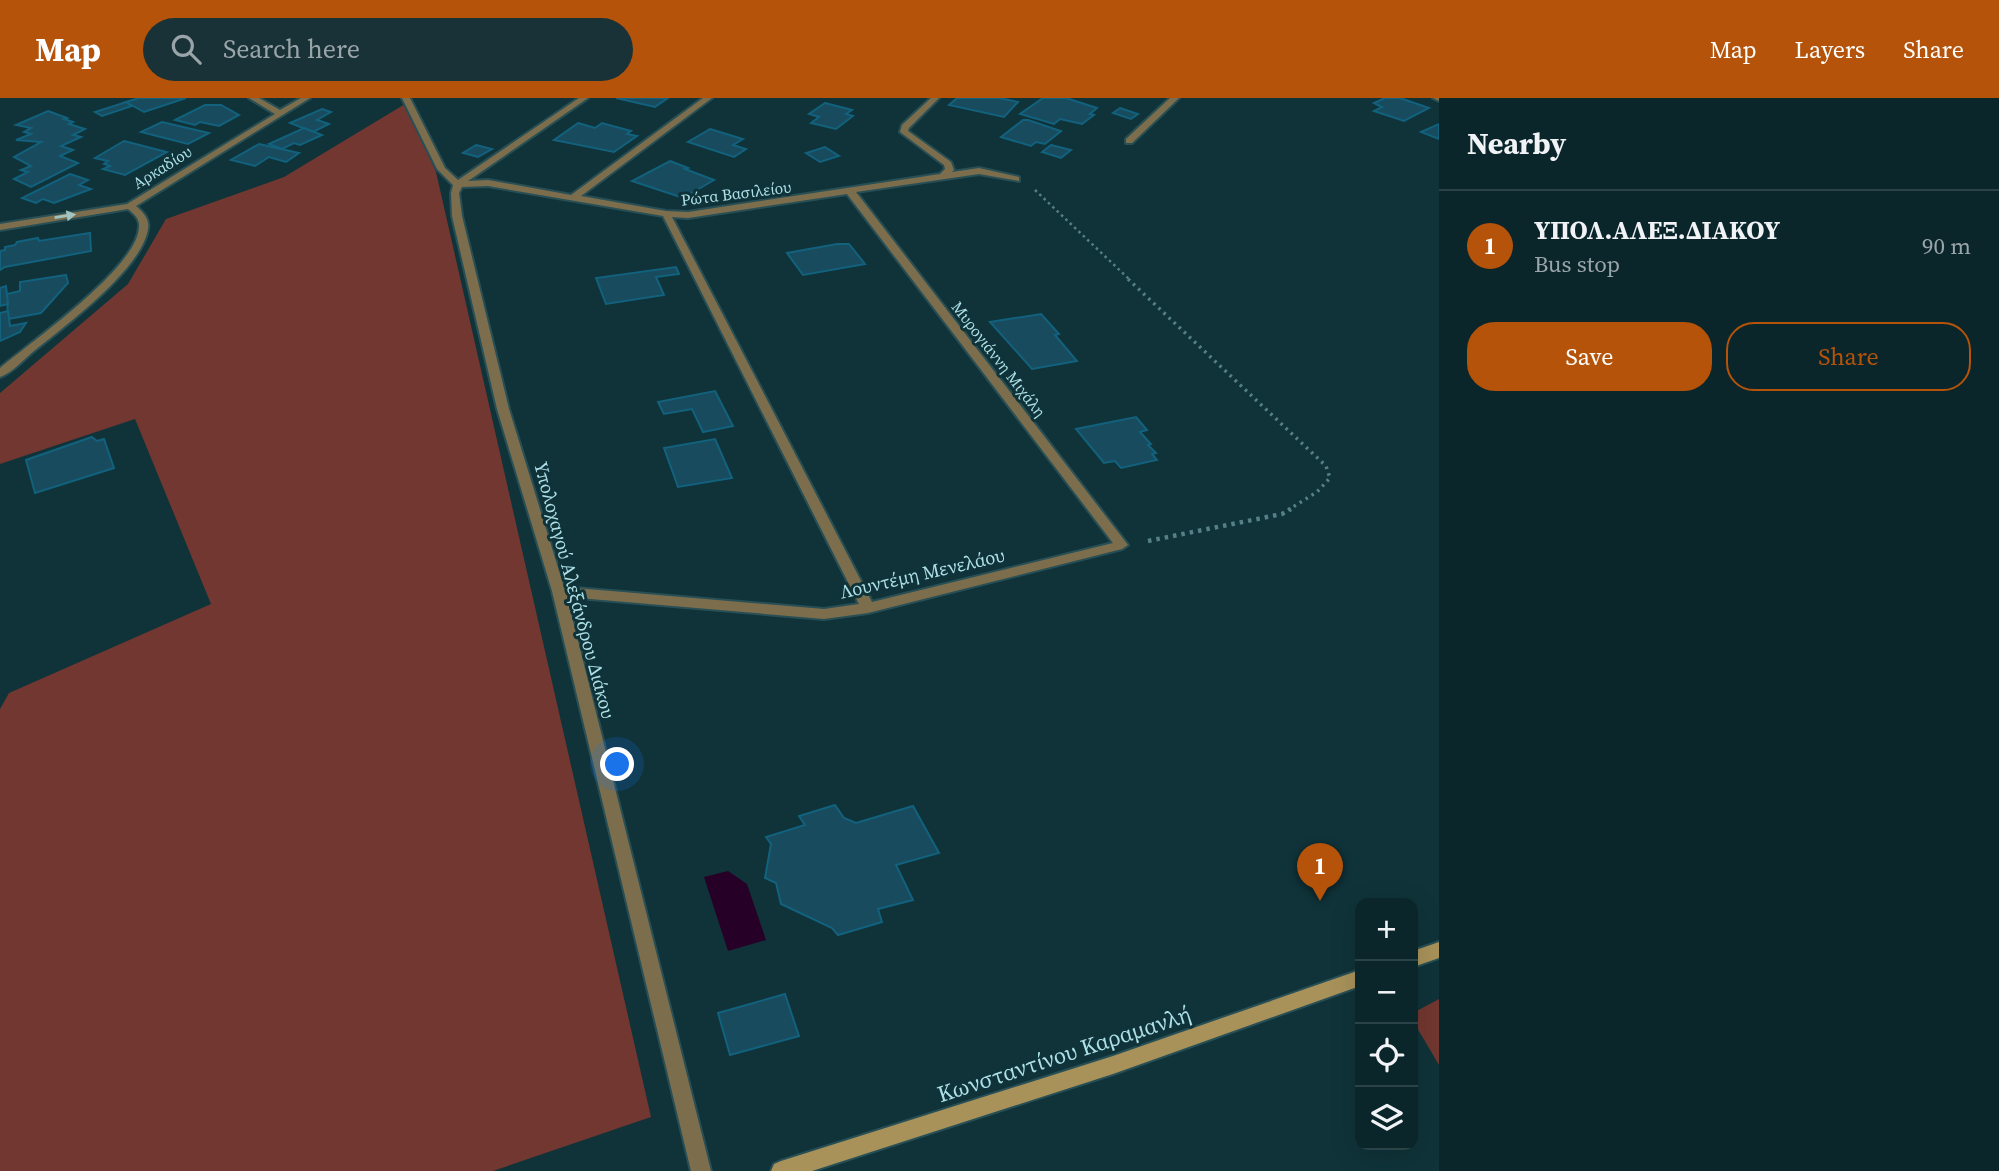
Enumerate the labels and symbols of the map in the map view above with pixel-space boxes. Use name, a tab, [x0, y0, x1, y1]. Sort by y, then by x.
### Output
street label: Αρκαδίου	[128, 140, 196, 194]
street label: Ρώτα Βασιλείου	[680, 175, 792, 211]
one-way arrow	[54, 210, 76, 221]
street label: Μυρογιάννη Μιχάλη	[947, 297, 1051, 421]
street label: Υπολοχαγού Αλεξάνδρου Διάκου	[528, 459, 622, 721]
street label: Λουντέμη Μενελάου	[837, 541, 1007, 605]
your location	[600, 747, 634, 781]
pin: 1	[1297, 843, 1343, 901]
street label: Κωνσταντίνου Καραμανλή	[933, 998, 1195, 1110]

